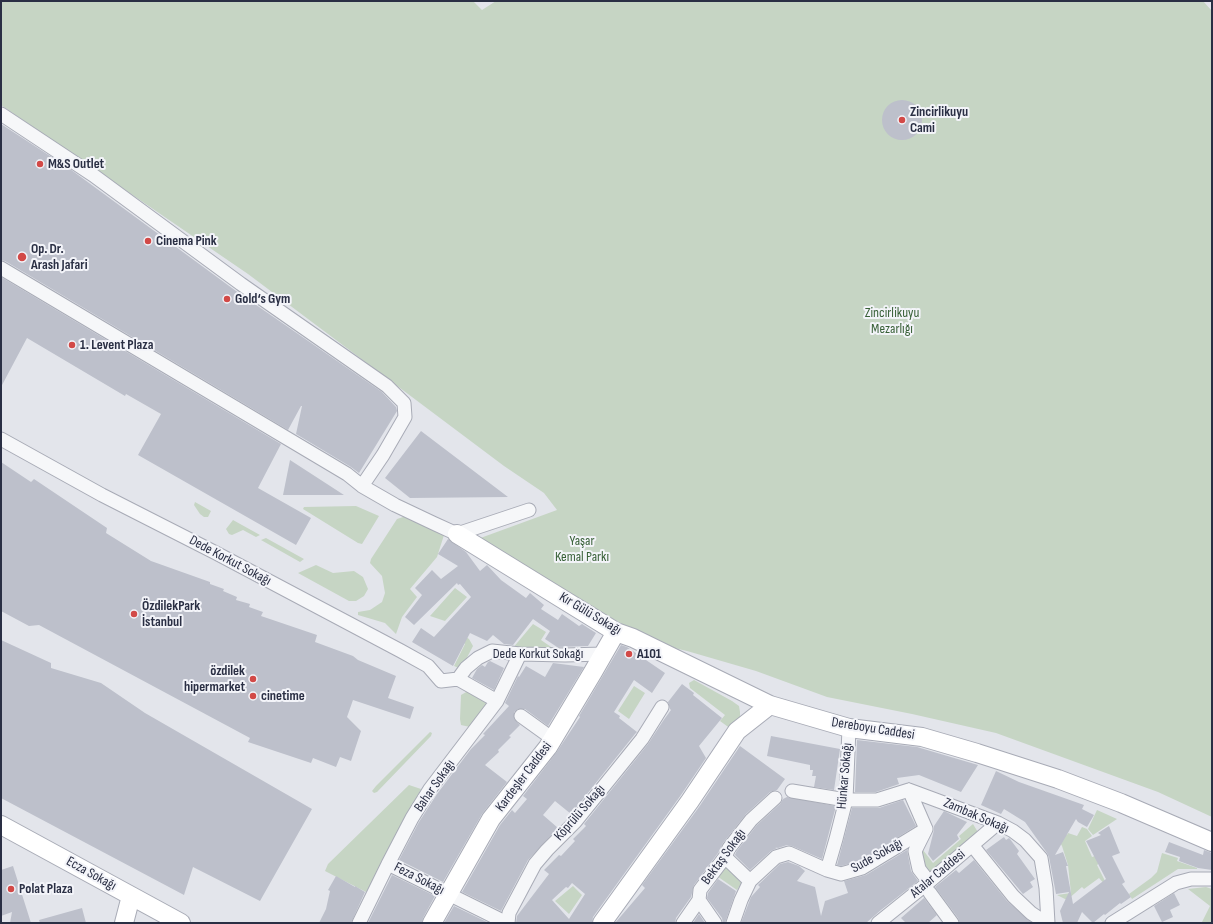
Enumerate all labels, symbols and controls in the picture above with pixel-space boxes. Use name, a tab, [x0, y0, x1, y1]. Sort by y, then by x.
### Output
place label: Zincirlikuyu Cami	[910, 104, 968, 136]
marker: Zincirlikuyu Cami	[897, 115, 907, 125]
place label: M&S Outlet	[48, 156, 104, 172]
marker: M&S Outlet	[35, 159, 45, 169]
place label: Cinema Pink	[156, 233, 217, 249]
marker: Cinema Pink	[143, 236, 153, 246]
place label: Op. Dr. Arash Jafari	[31, 241, 87, 274]
marker: Op. Dr. Arash Jafari	[16, 251, 28, 263]
place label: Gold‘s Gym	[235, 291, 290, 307]
marker: Gold‘s Gym	[222, 294, 232, 304]
park label: Zincirlikuyu Mezarlığı	[865, 305, 919, 338]
place label: 1. Levent Plaza	[80, 337, 153, 353]
marker: 1. Levent Plaza	[67, 340, 77, 350]
street label: Dede Korkut Sokağı	[186, 532, 274, 590]
park label: Yaşar Kemal Parkı	[555, 533, 609, 566]
street label: Kır Gülü Sokağı	[556, 589, 624, 639]
place label: ÖzdilekPark İstanbul	[142, 598, 200, 630]
marker: ÖzdilekPark İstanbul	[129, 609, 139, 619]
street label: Dede Korkut Sokağı	[493, 646, 583, 662]
place label: A101	[637, 646, 661, 662]
marker: A101	[624, 649, 634, 659]
place label: özdilek hipermarket	[184, 663, 245, 696]
marker: özdilek hipermarket	[248, 674, 258, 684]
place label: cinetime	[261, 688, 305, 704]
marker: cinetime	[248, 691, 258, 701]
street label: Dereboyu Caddesi	[830, 714, 916, 744]
street label: Kardeşler Caddesi	[492, 739, 556, 815]
street label: Hünkar Sokağı	[834, 742, 856, 810]
street label: Bahar Sokağı	[411, 757, 459, 815]
street label: Köprülü Sokağı	[551, 781, 609, 845]
street label: Zambak Sokağı	[941, 795, 1011, 837]
street label: Bektaş Sokağı	[698, 826, 750, 888]
street label: Sude Sokağı	[848, 835, 906, 877]
street label: Atalar Caddesi	[907, 846, 969, 902]
street label: Ecza Sokağı	[63, 853, 119, 895]
street label: Feza Sokağı	[391, 859, 447, 899]
place label: Polat Plaza	[19, 881, 73, 897]
marker: Polat Plaza	[6, 884, 16, 894]

